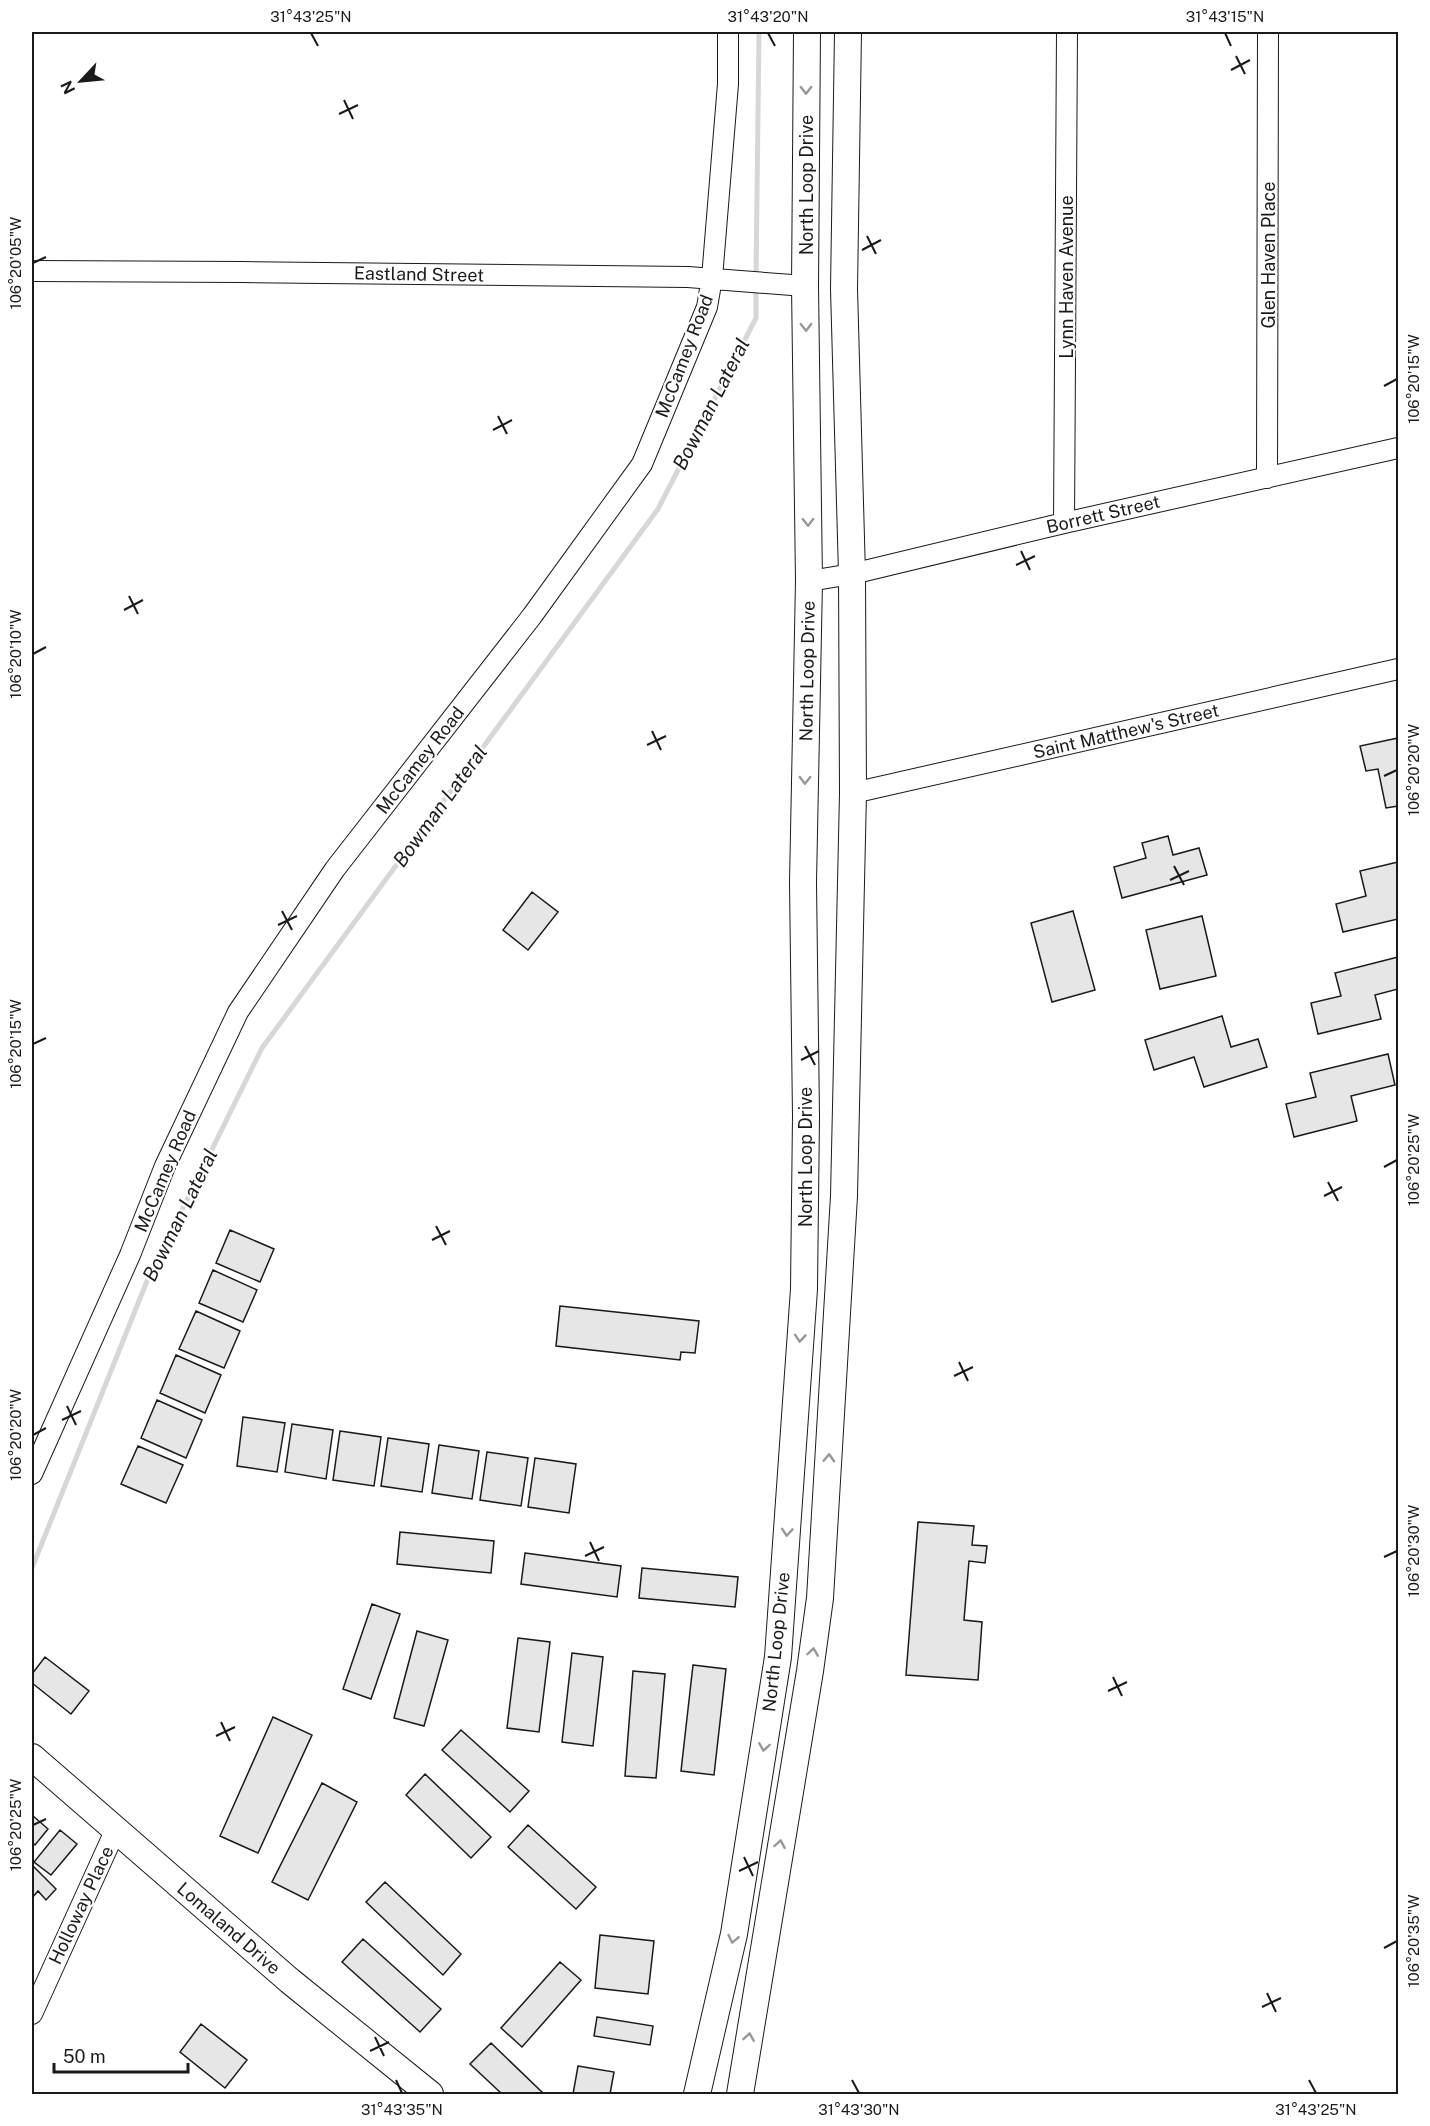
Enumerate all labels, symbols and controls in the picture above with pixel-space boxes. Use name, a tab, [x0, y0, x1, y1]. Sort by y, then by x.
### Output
text: 31°43'25"N	[270, 8, 352, 25]
text: 31°43'20"N	[728, 8, 808, 25]
text: 31°43'15"N	[1186, 8, 1264, 25]
north arrow	[51, 51, 111, 111]
text: N	[57, 78, 79, 97]
one-way arrow	[800, 85, 812, 94]
street label: North Loop Drive	[796, 115, 817, 255]
street label: Glen Haven Place	[1258, 181, 1279, 329]
street label: Lynn Haven Avenue	[1056, 195, 1077, 359]
text: 106°20'05"W	[7, 217, 24, 309]
street label: Eastland Street	[354, 262, 484, 286]
street label: McCamey Road	[651, 292, 717, 420]
one-way arrow	[800, 322, 812, 331]
water label: Bowman Lateral	[667, 334, 755, 474]
text: 106°20'15"W	[1405, 334, 1422, 424]
street label: Borrett Street	[1044, 491, 1162, 537]
one-way arrow	[802, 517, 814, 526]
street label: North Loop Drive	[795, 601, 819, 741]
text: 106°20'10"W	[7, 609, 24, 699]
street label: Saint Matthew's Street	[1031, 699, 1221, 763]
street label: McCamey Road	[372, 702, 468, 818]
text: 106°20'20"W	[1405, 724, 1422, 816]
water label: Bowman Lateral	[388, 740, 492, 872]
one-way arrow	[799, 775, 811, 784]
text: 106°20'15"W	[7, 999, 24, 1089]
street label: North Loop Drive	[795, 1087, 816, 1227]
street label: McCamey Road	[130, 1107, 200, 1235]
text: 106°20'25"W	[1405, 1114, 1422, 1206]
water label: Bowman Lateral	[138, 1145, 222, 1285]
one-way arrow	[794, 1333, 807, 1342]
text: 106°20'20"W	[7, 1389, 24, 1481]
one-way arrow	[823, 1453, 836, 1462]
text: 106°20'30"W	[1405, 1505, 1422, 1597]
one-way arrow	[781, 1528, 794, 1537]
street label: North Loop Drive	[758, 1571, 794, 1713]
one-way arrow	[806, 1647, 818, 1657]
one-way arrow	[758, 1741, 771, 1751]
text: 106°20'25"W	[7, 1779, 24, 1871]
one-way arrow	[773, 1840, 786, 1850]
street label: Holloway Place	[44, 1842, 118, 1968]
street label: Lomaland Drive	[173, 1878, 285, 1978]
text: 106°20'35"W	[1405, 1894, 1422, 1988]
one-way arrow	[727, 1934, 740, 1944]
one-way arrow	[742, 2032, 754, 2041]
scale bar	[54, 2036, 188, 2074]
text: 50 m	[63, 2046, 106, 2067]
text: 31°43'35"N	[361, 2101, 443, 2118]
text: 31°43'30"N	[818, 2101, 900, 2118]
text: 31°43'25"N	[1275, 2101, 1357, 2118]

